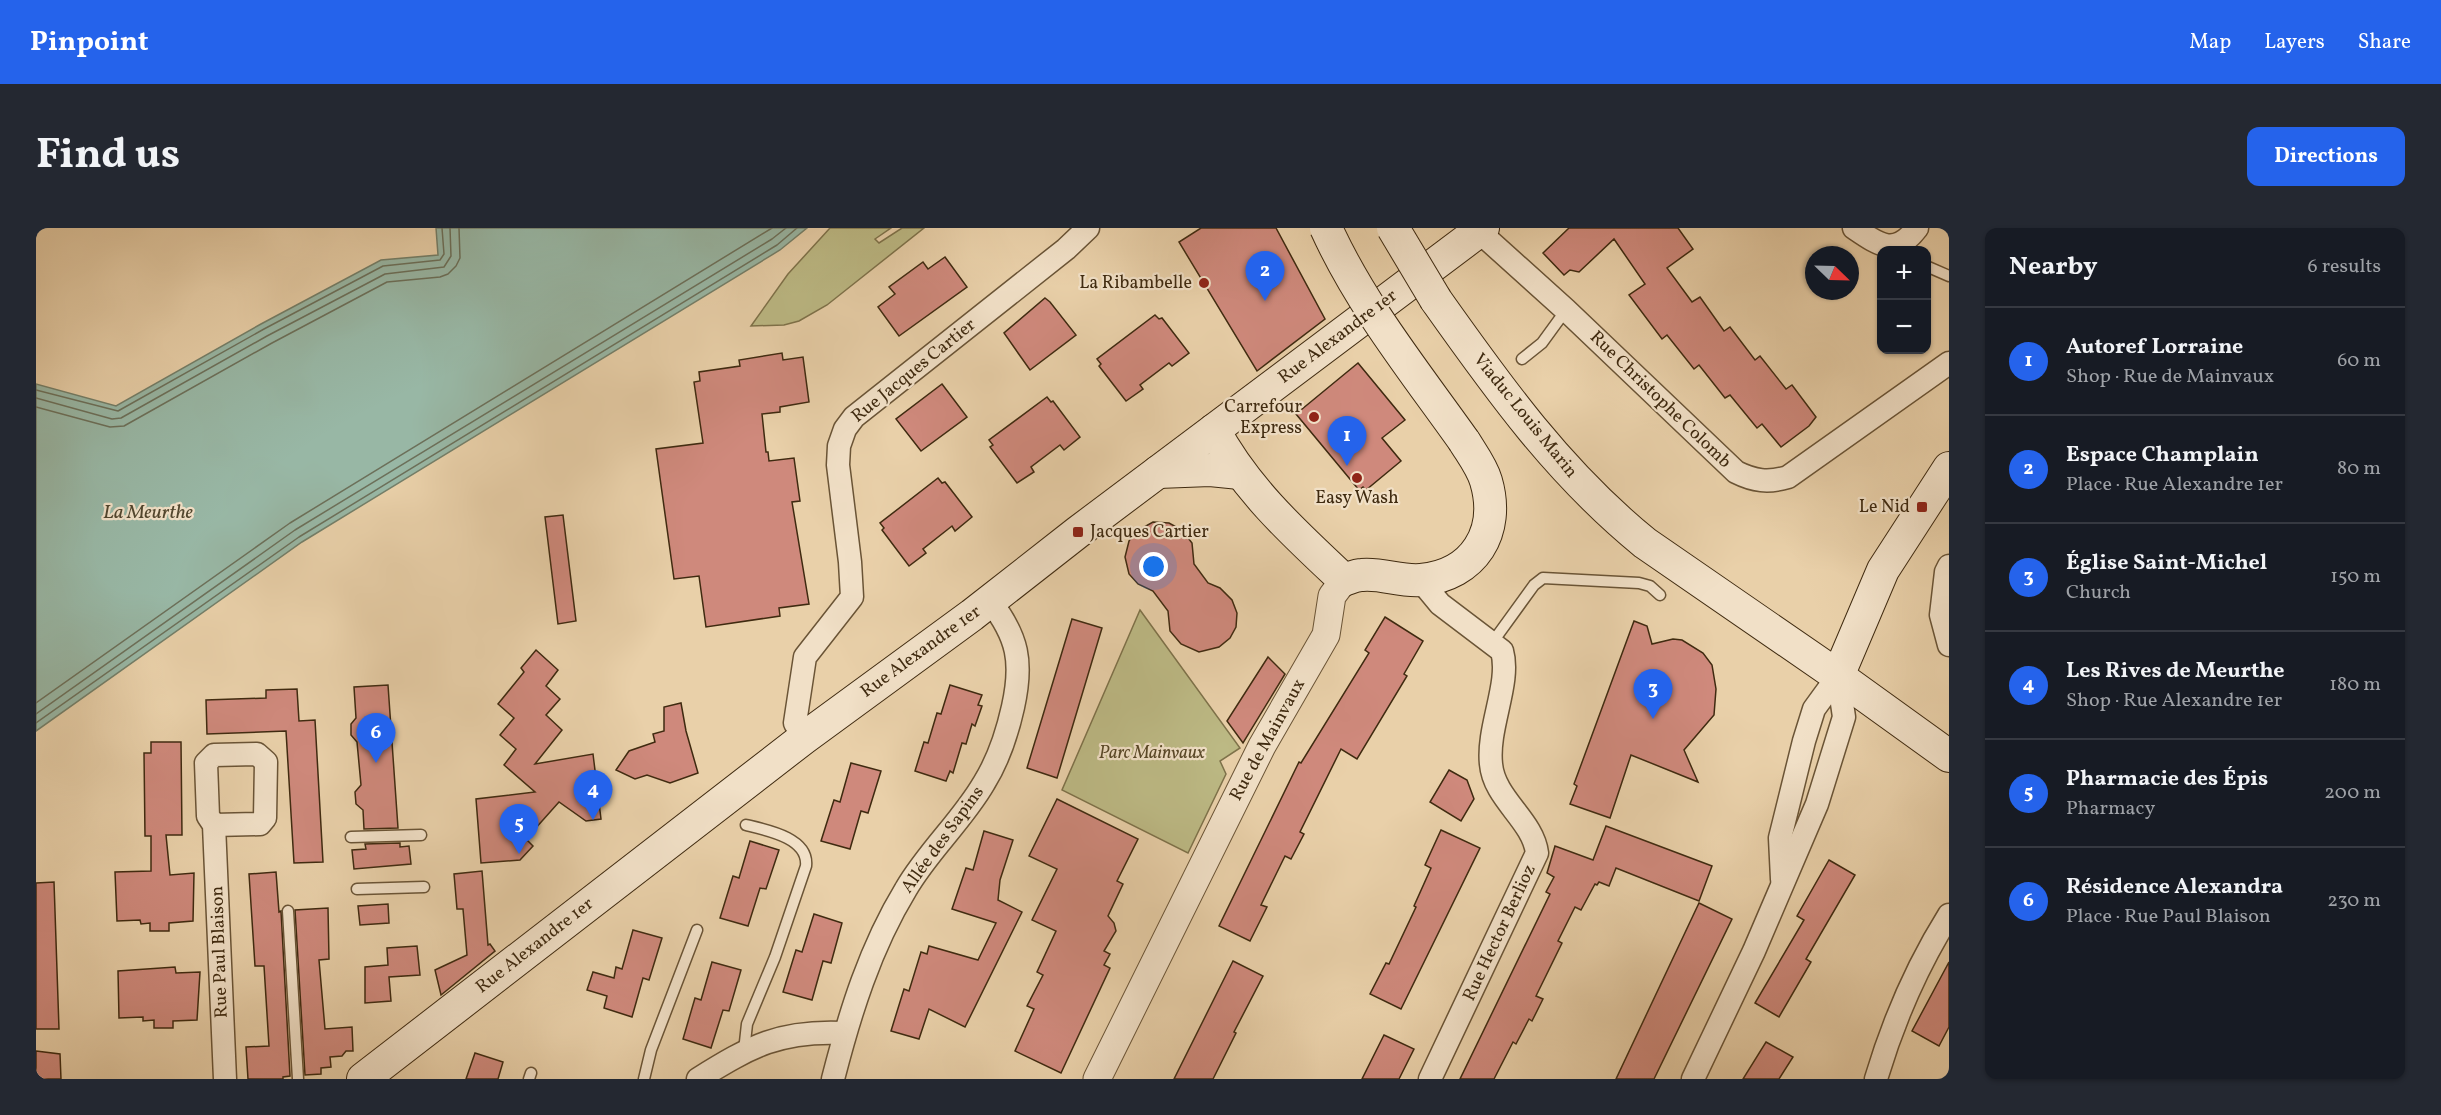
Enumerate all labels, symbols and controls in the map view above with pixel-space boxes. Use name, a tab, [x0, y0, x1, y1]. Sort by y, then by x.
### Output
text: Pinpoint	[30, 23, 148, 62]
text: Map	[2189, 28, 2231, 57]
text: Layers	[2264, 28, 2325, 57]
text: Share	[2358, 28, 2411, 57]
text: Find us	[36, 127, 180, 186]
button: Directions	[2247, 127, 2405, 186]
north arrow	[1805, 246, 1859, 300]
map controls	[1877, 246, 1931, 354]
button: +	[1877, 246, 1931, 300]
text: Nearby	[2009, 249, 2098, 285]
pin: 2	[1246, 251, 1284, 301]
text: 6 results	[2308, 253, 2381, 281]
place label: La Ribambelle	[1079, 271, 1192, 296]
marker: La Ribambelle	[1197, 276, 1211, 290]
street label: Rue Alexandre 1er	[1273, 284, 1403, 390]
button: −	[1877, 300, 1931, 354]
street label: Rue Jacques Cartier	[847, 313, 982, 429]
street label: Rue Christophe Colomb	[1584, 326, 1737, 475]
text: Autoref Lorraine	[2066, 332, 2243, 363]
text: 1	[2024, 347, 2033, 375]
text: 60 m	[2337, 347, 2381, 375]
street label: Viaduc Louis Marin	[1467, 348, 1583, 484]
text: Shop · Rue de Mainvaux	[2066, 363, 2274, 391]
place label: Carrefour Express	[1224, 395, 1302, 441]
marker: Carrefour Express	[1307, 410, 1321, 424]
pin: 1	[1328, 416, 1366, 466]
text: Espace Champlain	[2066, 440, 2259, 471]
text: 2	[2023, 455, 2034, 483]
text: 80 m	[2337, 455, 2381, 483]
marker: Easy Wash	[1350, 471, 1364, 485]
text: Place · Rue Alexandre 1er	[2066, 471, 2283, 499]
place label: Easy Wash	[1315, 486, 1399, 511]
place label: Le Nid	[1859, 495, 1910, 520]
water label: La Meurthe	[103, 499, 194, 527]
marker: Le Nid	[1915, 500, 1929, 514]
place label: Jacques Cartier	[1090, 520, 1209, 545]
marker: Jacques Cartier	[1071, 525, 1085, 539]
text: Église Saint-Michel	[2066, 548, 2267, 579]
your location	[1139, 552, 1168, 581]
text: 3	[2023, 563, 2034, 591]
text: 150 m	[2330, 563, 2381, 591]
text: Church	[2066, 579, 2131, 607]
street label: Rue Alexandre 1er	[856, 600, 987, 704]
text: Les Rives de Meurthe	[2066, 656, 2285, 687]
pin: 3	[1634, 670, 1672, 719]
text: 4	[2022, 671, 2035, 699]
text: 180 m	[2329, 671, 2381, 699]
street label: Rue de Mainvaux	[1224, 674, 1312, 806]
text: Shop · Rue Alexandre 1er	[2066, 687, 2282, 715]
pin: 6	[356, 714, 396, 763]
park label: Parc Mainvaux	[1099, 741, 1206, 766]
text: Pharmacie des Épis	[2066, 764, 2268, 795]
pin: 4	[574, 770, 612, 820]
text: 5	[2024, 779, 2033, 807]
text: 200 m	[2324, 779, 2381, 807]
street label: Allée des Sapins	[896, 781, 990, 899]
text: Pharmacy	[2066, 795, 2155, 823]
pin: 5	[500, 804, 538, 854]
street label: Rue Hector Berlioz	[1457, 861, 1543, 1005]
text: Résidence Alexandra	[2066, 872, 2283, 903]
street label: Rue Paul Blaison	[205, 885, 235, 1018]
text: 6	[2023, 887, 2034, 915]
text: 230 m	[2327, 887, 2381, 915]
street label: Rue Alexandre 1er	[471, 892, 599, 1000]
text: Place · Rue Paul Blaison	[2066, 903, 2271, 931]

